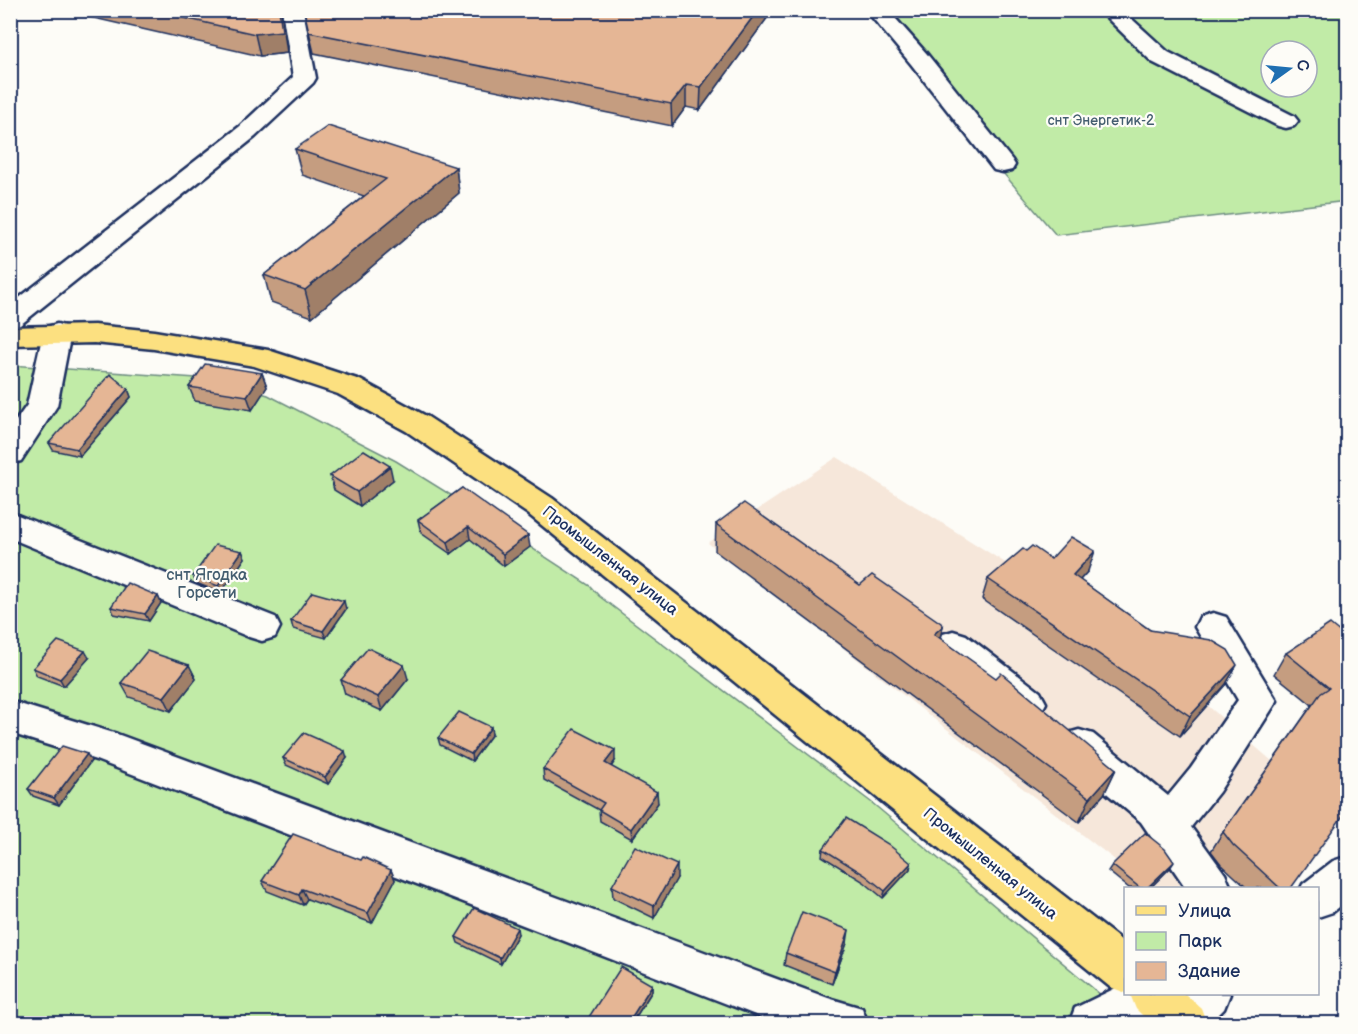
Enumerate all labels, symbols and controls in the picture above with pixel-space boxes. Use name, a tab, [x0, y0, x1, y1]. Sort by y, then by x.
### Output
north arrow	[1259, 39, 1319, 99]
text: С	[1291, 58, 1313, 73]
park label: снт Энергетик-2	[1048, 112, 1155, 129]
street label: Промышленная улица	[538, 502, 682, 620]
park label: снт Ягодка Горсети	[166, 566, 248, 603]
street label: Промышленная улица	[919, 804, 1061, 924]
legend	[1124, 887, 1319, 995]
text: Улица	[1178, 901, 1232, 922]
text: Парк	[1178, 931, 1222, 952]
text: Здание	[1178, 961, 1240, 982]

